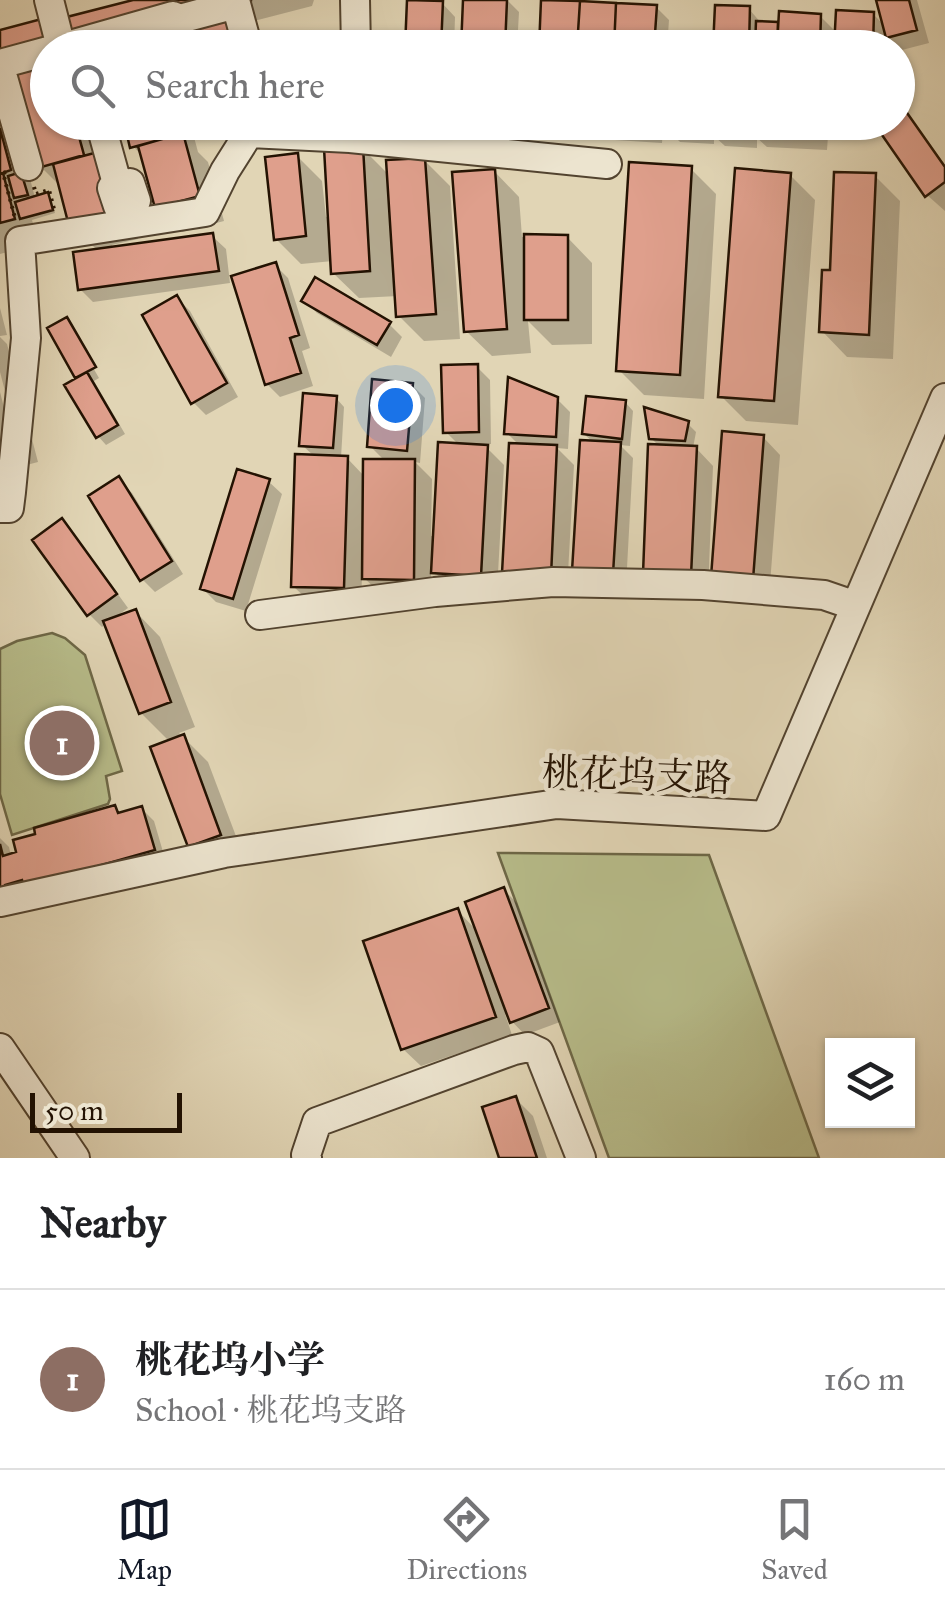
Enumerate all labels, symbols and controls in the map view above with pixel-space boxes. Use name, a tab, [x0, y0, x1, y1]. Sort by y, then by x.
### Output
search box	[30, 30, 915, 140]
icon: search	[65, 58, 120, 113]
text: Search here	[145, 62, 325, 108]
your location	[370, 380, 421, 431]
pin: 1	[30, 706, 94, 780]
street label: 桃花坞支路	[541, 749, 733, 801]
map controls	[825, 1038, 915, 1128]
button: layers	[825, 1038, 915, 1128]
scale bar	[30, 1088, 182, 1132]
text: 50 m	[45, 1093, 104, 1128]
text: Nearby	[40, 1197, 165, 1249]
text: 桃花坞小学	[135, 1337, 325, 1383]
text: 1	[66, 1360, 79, 1399]
text: 160 m	[824, 1360, 905, 1399]
text: School · 桃花坞支路	[135, 1391, 407, 1430]
tab: Map	[117, 1492, 172, 1587]
tab: Directions	[406, 1492, 527, 1587]
tab: Saved	[761, 1492, 828, 1587]

